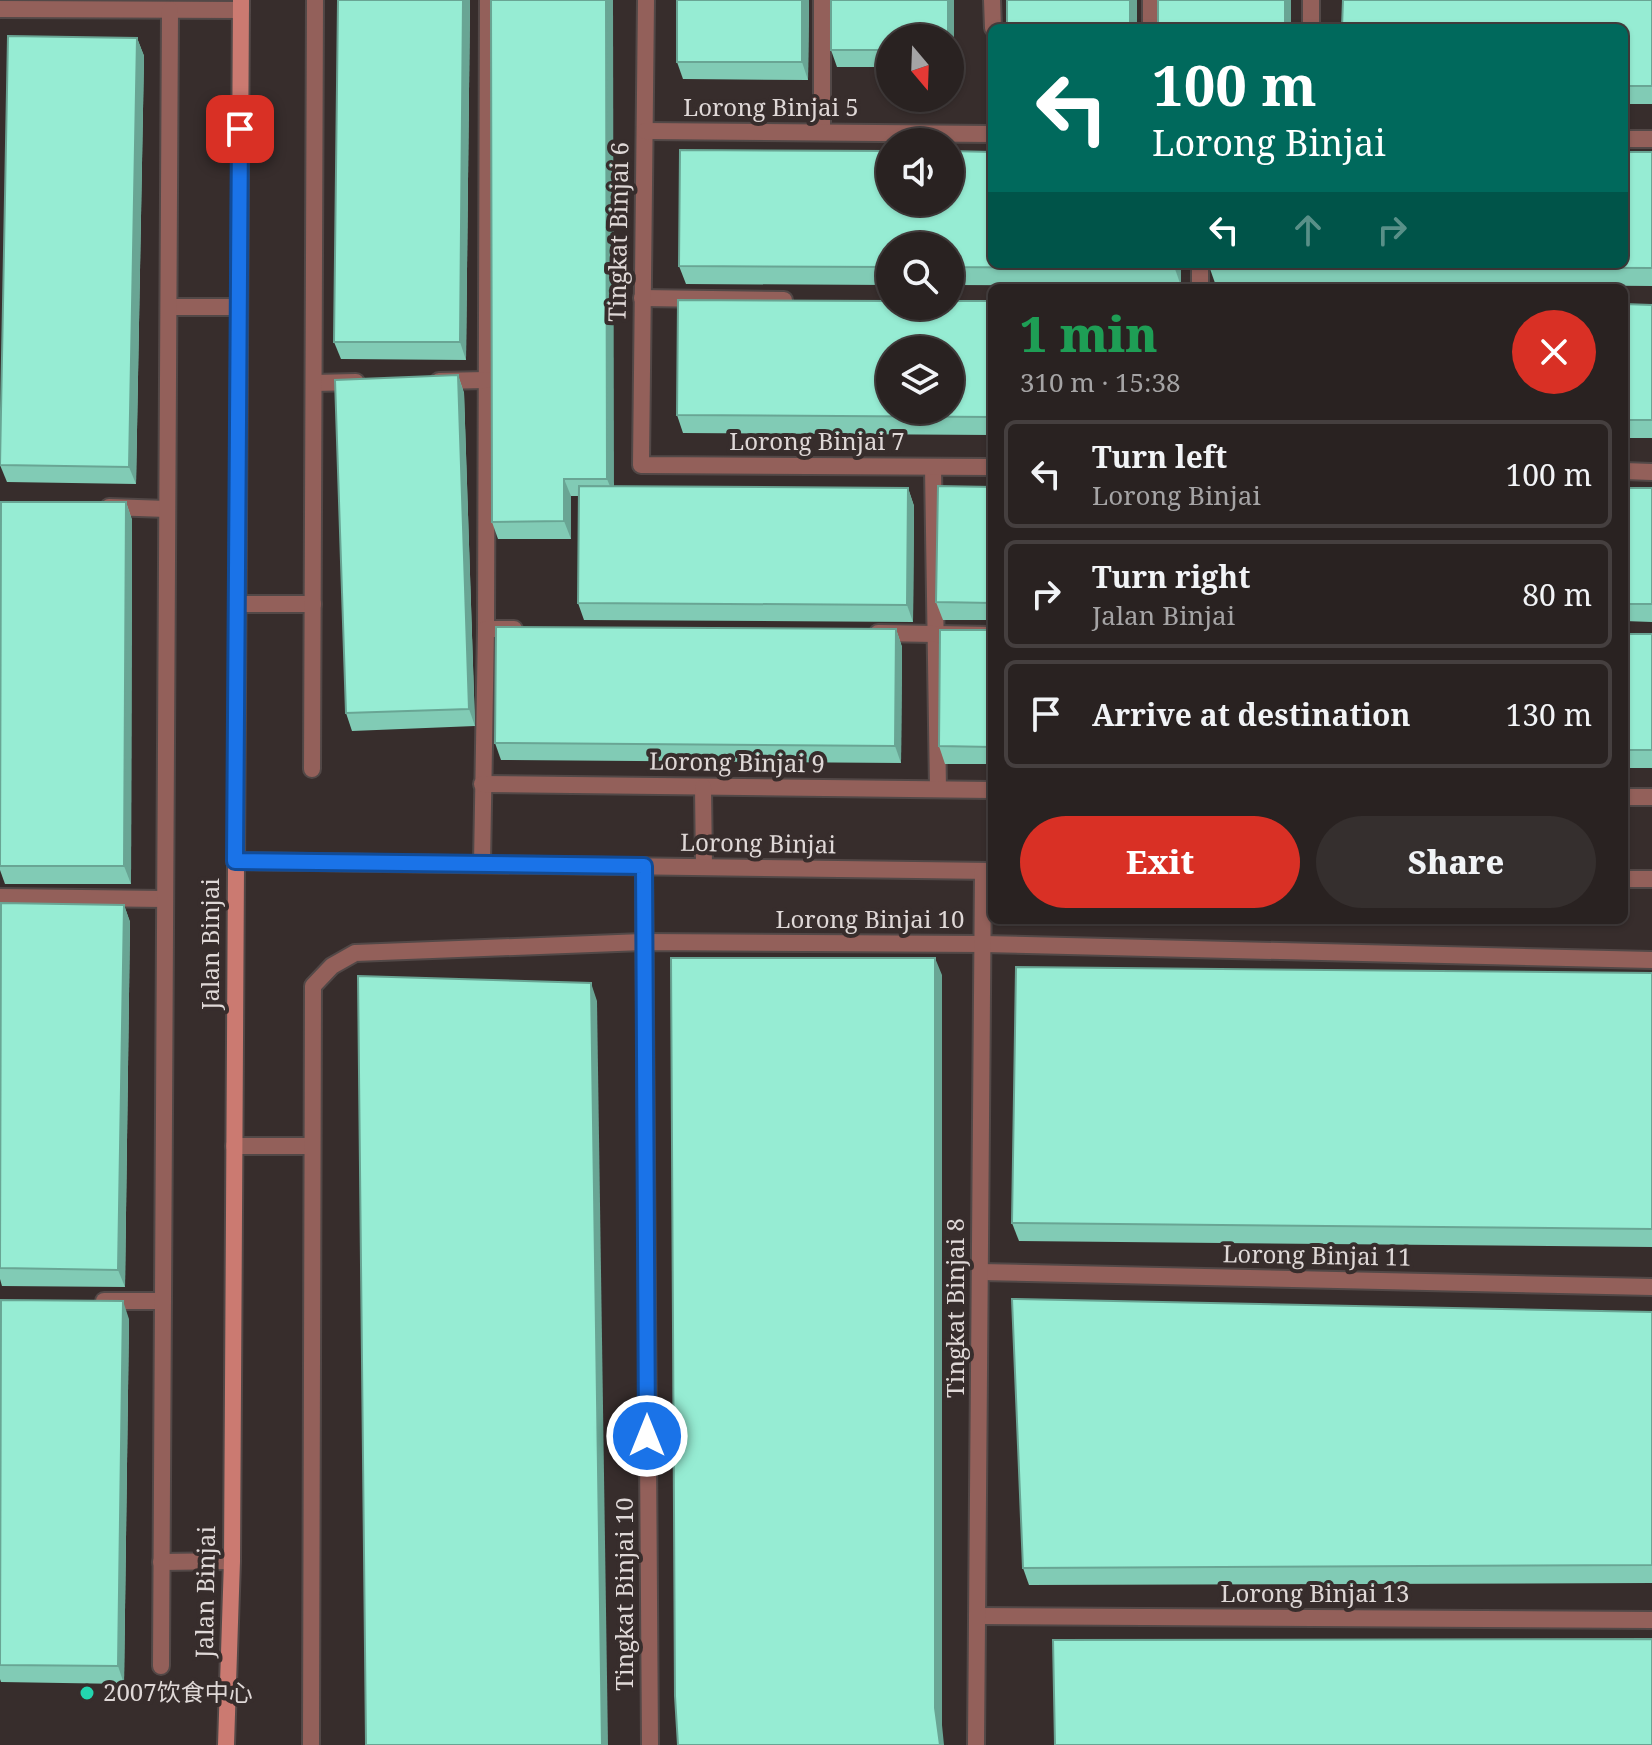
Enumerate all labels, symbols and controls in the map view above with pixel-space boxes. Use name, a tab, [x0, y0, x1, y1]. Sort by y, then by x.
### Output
north arrow	[876, 24, 964, 112]
map controls	[876, 24, 964, 424]
text: 100 m	[1152, 46, 1317, 122]
icon: left	[1020, 56, 1124, 160]
street label: Lorong Binjai 5	[683, 90, 859, 123]
pin	[206, 95, 274, 163]
icon: arrive	[218, 107, 262, 151]
text: Lorong Binjai	[1152, 118, 1386, 167]
button: sound	[876, 128, 964, 216]
street label: Tingkat Binjai 6	[599, 142, 636, 322]
icon: left	[1202, 208, 1246, 252]
icon: ahead	[1286, 208, 1330, 252]
icon: right	[1370, 208, 1414, 252]
button: search	[876, 232, 964, 320]
text: 1 min	[1020, 301, 1158, 366]
button: close	[1512, 310, 1596, 394]
button: layers	[876, 336, 964, 424]
text: 310 m · 15:38	[1020, 364, 1181, 400]
street label: Lorong Binjai 7	[729, 424, 905, 457]
text: Turn left	[1092, 436, 1227, 477]
icon: left	[1024, 452, 1068, 496]
text: 100 m	[1506, 454, 1592, 495]
text: Lorong Binjai	[1092, 477, 1261, 513]
text: Turn right	[1092, 556, 1250, 597]
icon: right	[1024, 572, 1068, 616]
text: 80 m	[1522, 574, 1592, 615]
text: Jalan Binjai	[1092, 597, 1235, 633]
icon: arrive	[1024, 692, 1068, 736]
text: Arrive at destination	[1092, 694, 1411, 735]
text: 130 m	[1506, 694, 1592, 735]
street label: Lorong Binjai 9	[649, 743, 825, 780]
button: Exit	[1020, 816, 1300, 908]
button: Share	[1316, 816, 1596, 908]
street label: Lorong Binjai	[680, 825, 837, 860]
street label: Jalan Binjai	[193, 878, 226, 1011]
street label: Lorong Binjai 10	[776, 902, 964, 935]
street label: Tingkat Binjai 8	[938, 1218, 971, 1398]
street label: Lorong Binjai 11	[1222, 1236, 1412, 1273]
position arrow	[605, 1394, 689, 1478]
street label: Tingkat Binjai 10	[607, 1497, 640, 1691]
street label: Jalan Binjai	[187, 1525, 222, 1659]
street label: Lorong Binjai 13	[1221, 1576, 1409, 1609]
place label: 2007饮食中心	[103, 1675, 253, 1708]
marker: 2007饮食中心	[78, 1684, 96, 1702]

